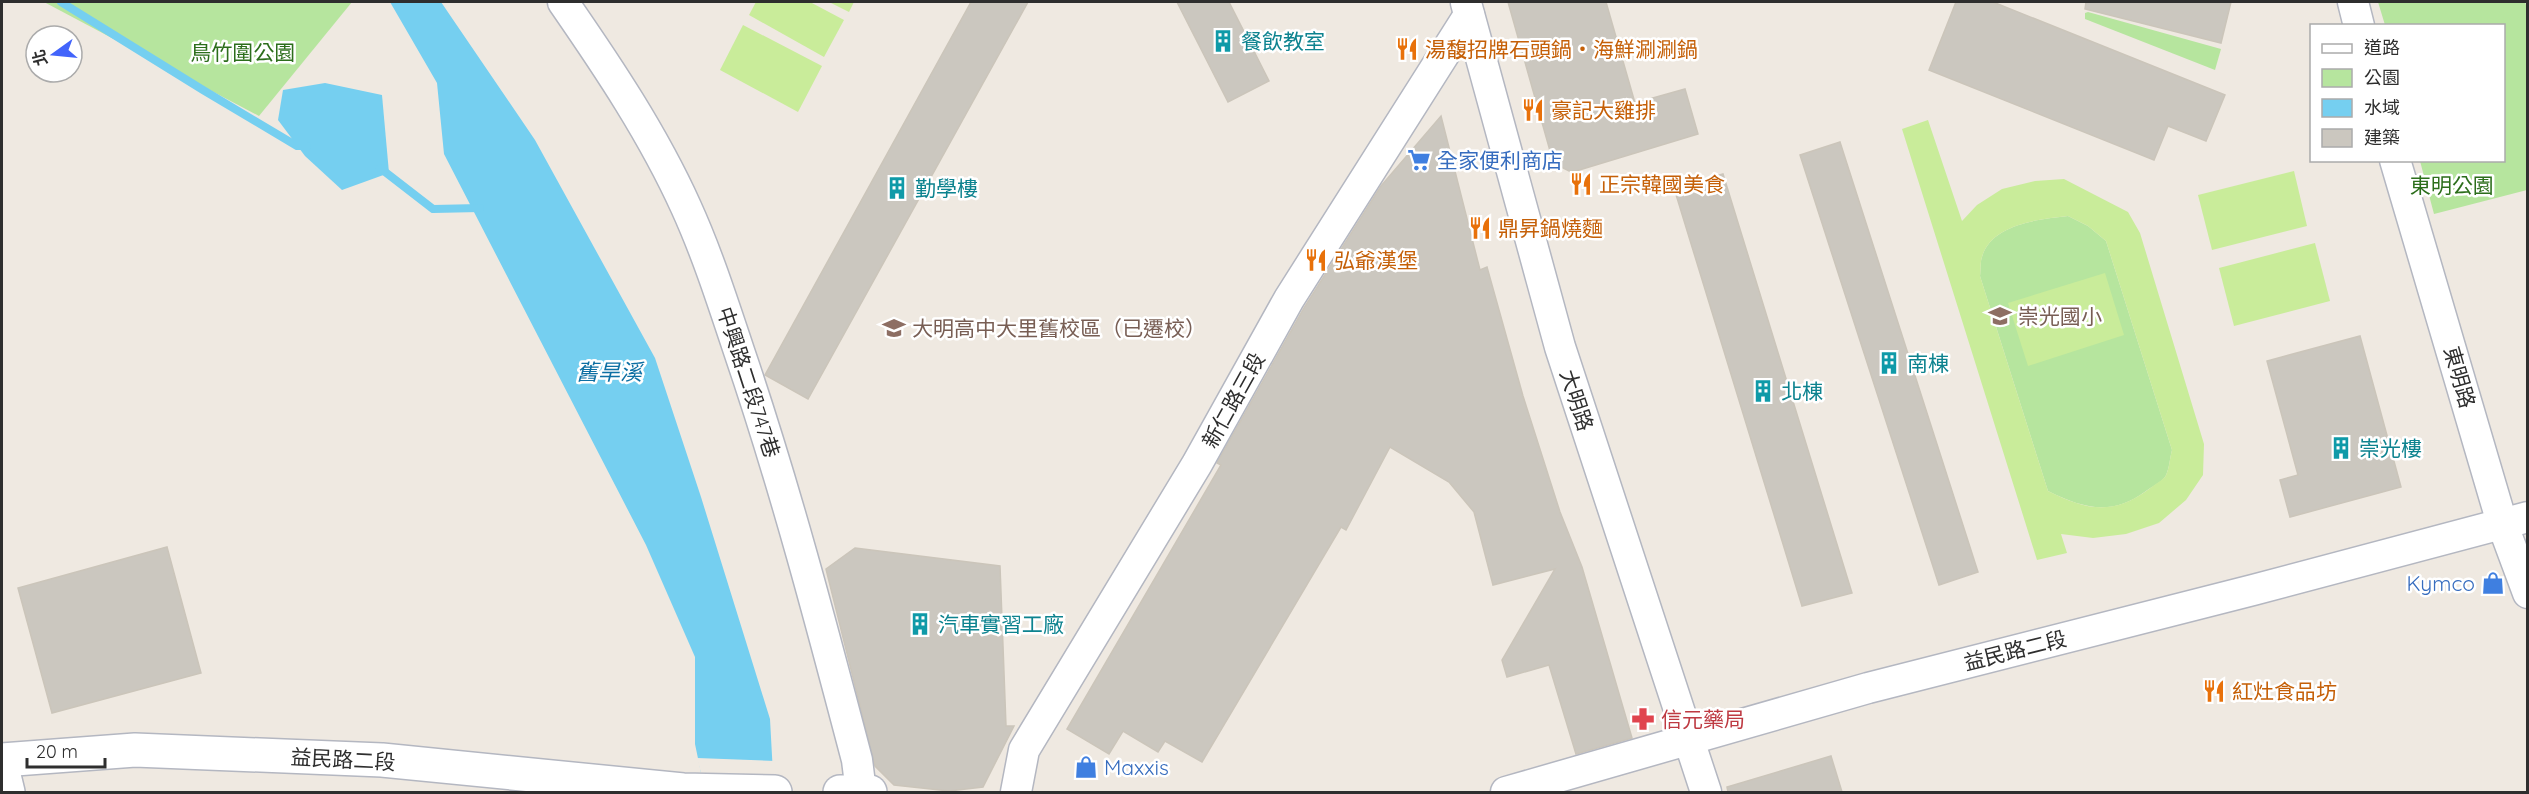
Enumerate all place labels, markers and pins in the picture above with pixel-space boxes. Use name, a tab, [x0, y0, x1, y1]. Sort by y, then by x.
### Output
building icon: 餐飲教室	[1210, 28, 1236, 54]
place label: 餐飲教室	[1241, 28, 1325, 54]
restaurant icon: 湯馥招牌石頭鍋‧海鮮涮涮鍋	[1394, 36, 1420, 62]
place label: 湯馥招牌石頭鍋‧海鮮涮涮鍋	[1425, 36, 1698, 62]
restaurant icon: 豪記大雞排	[1520, 97, 1546, 123]
place label: 豪記大雞排	[1551, 97, 1656, 123]
supermarket icon: 全家便利商店	[1406, 147, 1432, 173]
place label: 全家便利商店	[1437, 147, 1563, 173]
restaurant icon: 正宗韓國美食	[1568, 171, 1594, 197]
place label: 正宗韓國美食	[1599, 171, 1725, 197]
building icon: 勤學樓	[884, 175, 910, 201]
place label: 勤學樓	[915, 175, 978, 201]
restaurant icon: 鼎昇鍋燒麵	[1467, 215, 1493, 241]
place label: 鼎昇鍋燒麵	[1498, 215, 1603, 241]
restaurant icon: 弘爺漢堡	[1303, 247, 1329, 273]
place label: 弘爺漢堡	[1334, 247, 1418, 273]
school or university icon: 崇光國小	[1987, 303, 2013, 329]
place label: 崇光國小	[2018, 303, 2102, 329]
school or university icon: 大明高中大里舊校區（已遷校）	[881, 315, 907, 341]
place label: 大明高中大里舊校區（已遷校）	[912, 315, 1206, 341]
building icon: 南棟	[1876, 350, 1902, 376]
place label: 南棟	[1907, 350, 1949, 376]
building icon: 北棟	[1750, 378, 1776, 404]
place label: 北棟	[1781, 378, 1823, 404]
building icon: 崇光樓	[2328, 435, 2354, 461]
place label: 崇光樓	[2359, 435, 2422, 461]
place label: Kymco	[2407, 570, 2475, 596]
shop icon: Kymco	[2480, 570, 2506, 596]
building icon: 汽車實習工廠	[907, 611, 933, 637]
place label: 汽車實習工廠	[938, 611, 1064, 637]
restaurant icon: 紅灶食品坊	[2201, 678, 2227, 704]
place label: 紅灶食品坊	[2232, 678, 2337, 704]
pharmacy icon: 信元藥局	[1630, 706, 1656, 732]
place label: 信元藥局	[1661, 706, 1745, 732]
shop icon: Maxxis	[1073, 754, 1099, 780]
place label: Maxxis	[1104, 754, 1169, 780]

